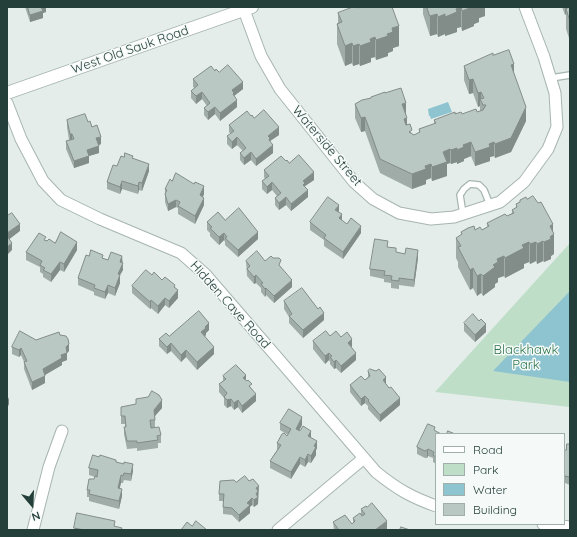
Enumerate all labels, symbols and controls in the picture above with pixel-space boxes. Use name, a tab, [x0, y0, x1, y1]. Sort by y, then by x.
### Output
street label: West Old Sauk Road	[69, 23, 191, 77]
street label: Waterside Street	[289, 103, 365, 189]
street label: Hidden Cave Road	[187, 258, 273, 352]
park label: Blackhawk Park	[494, 342, 558, 373]
legend	[435, 433, 565, 525]
text: Road	[473, 442, 503, 457]
text: Park	[473, 462, 498, 477]
text: Water	[473, 482, 507, 497]
north arrow	[12, 485, 52, 525]
text: Building	[473, 502, 517, 517]
text: N	[30, 508, 42, 524]

